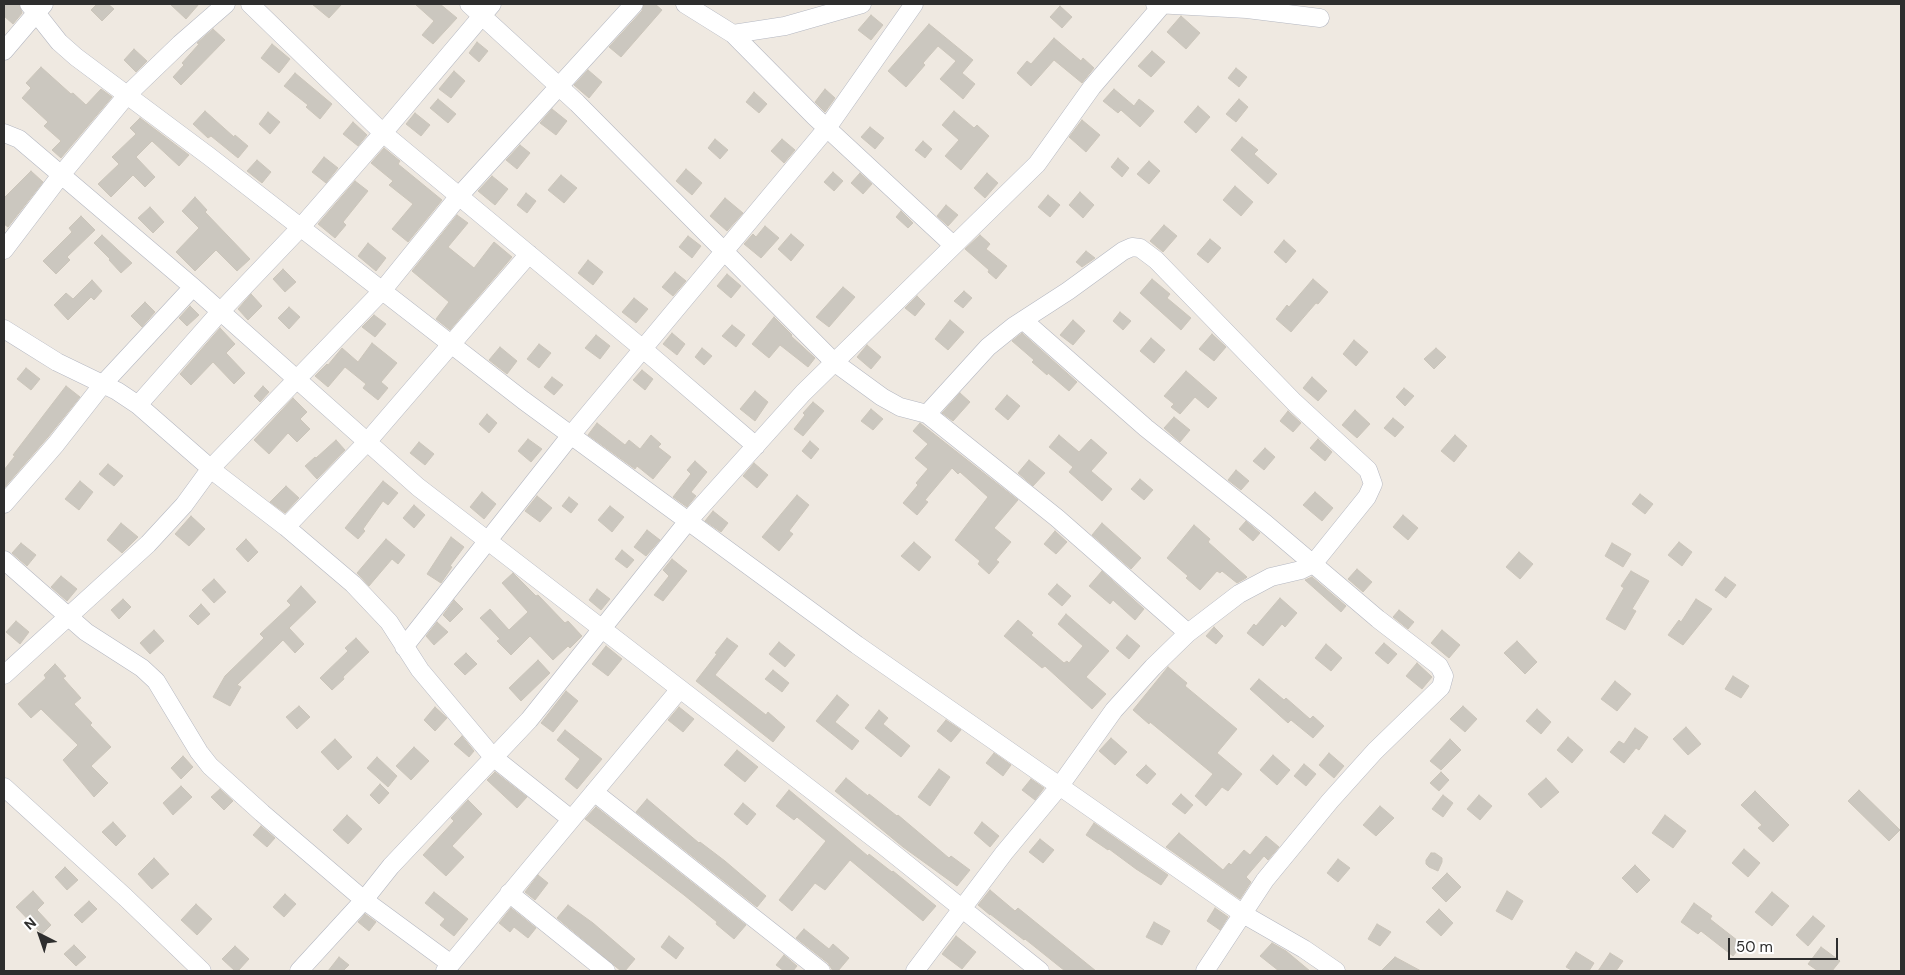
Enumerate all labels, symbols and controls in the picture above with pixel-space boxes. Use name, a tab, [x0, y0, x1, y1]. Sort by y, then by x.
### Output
north arrow	[15, 910, 65, 960]
text: N	[20, 914, 40, 934]
scale bar	[1730, 928, 1840, 960]
text: 50 m	[1736, 937, 1773, 957]

